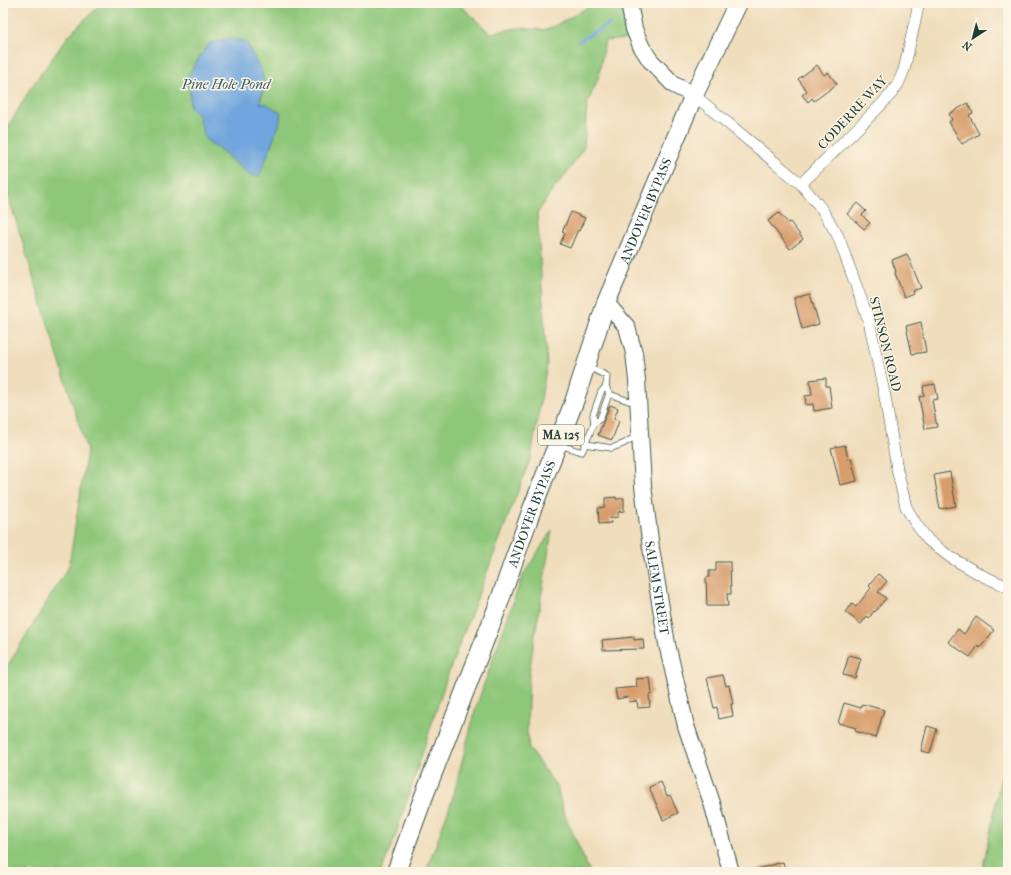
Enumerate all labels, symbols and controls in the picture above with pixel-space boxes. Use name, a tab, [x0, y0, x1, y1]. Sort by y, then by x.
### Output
north arrow	[953, 18, 993, 58]
text: N	[960, 38, 975, 53]
street label: CODERRE WAY	[814, 72, 891, 152]
water label: Pine Hole Pond	[181, 76, 272, 93]
street label: ANDOVER BYPASS	[616, 155, 675, 267]
street label: STINSON ROAD	[866, 295, 905, 393]
road number: MA 125	[538, 425, 584, 445]
street label: ANDOVER BYPASS	[505, 458, 559, 571]
street label: SALEM STREET	[642, 540, 672, 636]

